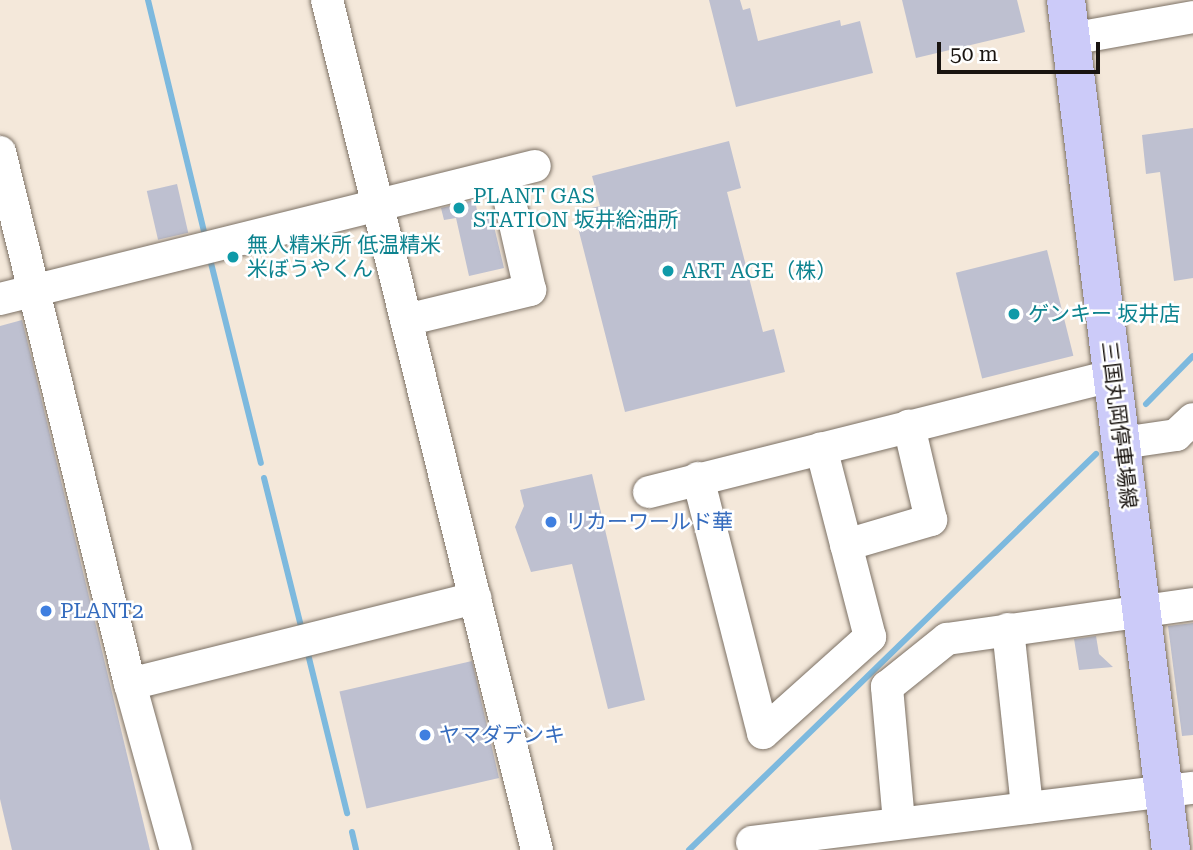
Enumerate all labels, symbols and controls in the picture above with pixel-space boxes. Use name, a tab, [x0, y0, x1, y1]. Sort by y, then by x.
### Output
scale bar	[941, 28, 1104, 72]
text: 50 m	[950, 42, 998, 66]
place label: PLANT GAS STATION 坂井給油所	[473, 183, 679, 233]
marker: PLANT GAS STATION 坂井給油所	[451, 200, 467, 216]
place label: 無人精米所 低温精米 米ぼうやくん	[247, 232, 441, 282]
marker: 無人精米所 低温精米 米ぼうやくん	[225, 249, 241, 265]
place label: ART AGE（株）	[682, 258, 837, 284]
marker: ART AGE（株）	[660, 263, 676, 279]
place label: ゲンキー 坂井店	[1028, 301, 1180, 327]
marker: ゲンキー 坂井店	[1006, 306, 1022, 322]
street label: 三国丸岡停車場線	[1096, 340, 1142, 510]
place label: リカーワールド華	[565, 509, 733, 535]
marker: リカーワールド華	[543, 514, 559, 530]
place label: PLANT2	[60, 598, 144, 624]
marker: PLANT2	[38, 603, 54, 619]
place label: ヤマダデンキ	[439, 722, 565, 748]
marker: ヤマダデンキ	[417, 727, 433, 743]

